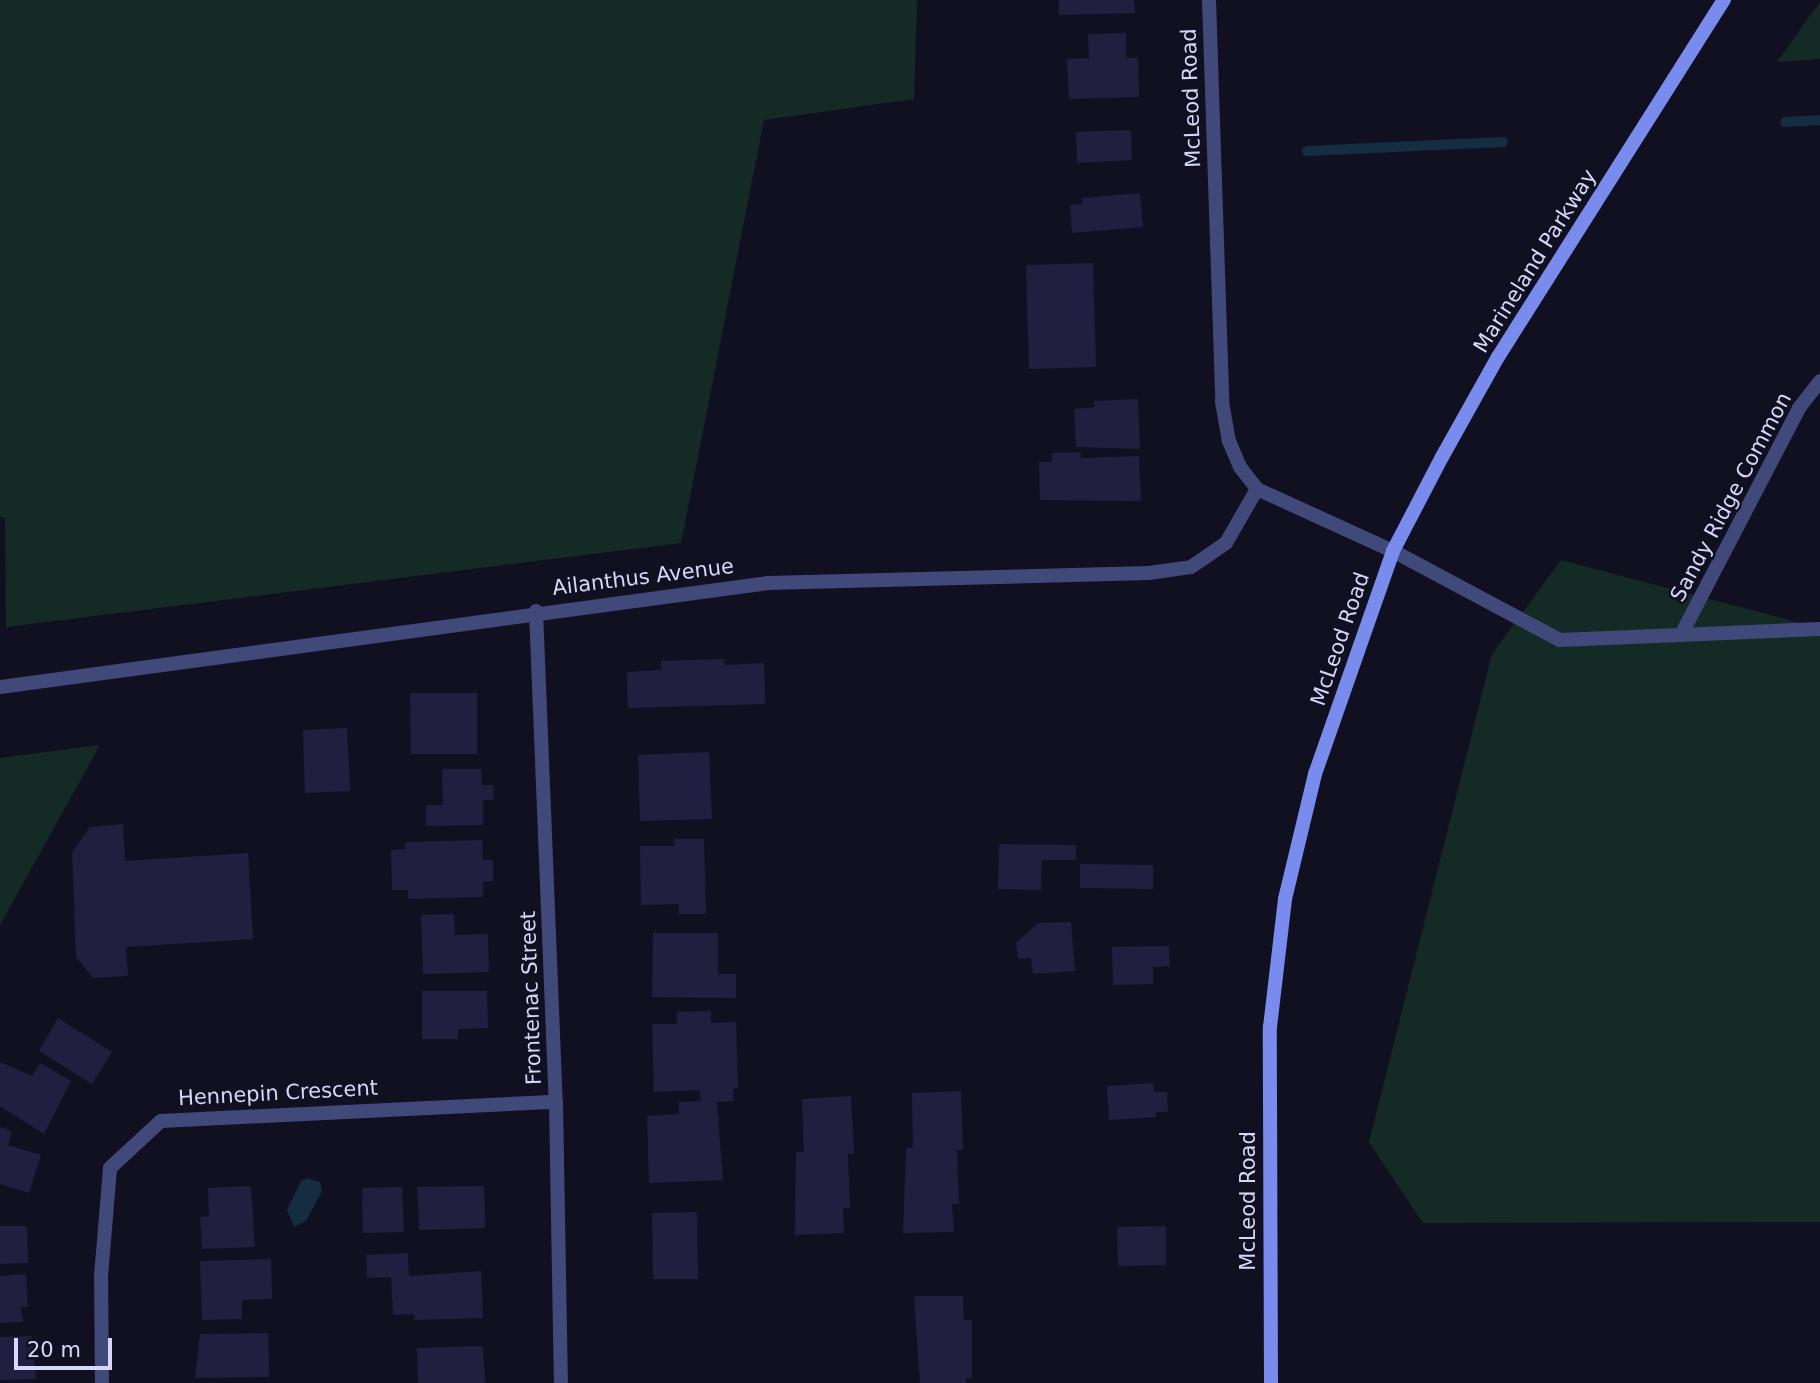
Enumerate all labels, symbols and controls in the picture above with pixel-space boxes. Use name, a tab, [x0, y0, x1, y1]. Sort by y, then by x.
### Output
street label: McLeod Road	[1176, 28, 1206, 168]
street label: Marineland Parkway	[1468, 165, 1602, 357]
street label: Sandy Ridge Common	[1665, 388, 1797, 606]
street label: Ailanthus Avenue	[551, 553, 735, 601]
street label: McLeod Road	[1305, 569, 1375, 709]
street label: Frontenac Street	[515, 910, 547, 1086]
street label: Hennepin Crescent	[177, 1075, 379, 1111]
street label: McLeod Road	[1235, 1131, 1261, 1271]
scale bar	[18, 1324, 116, 1368]
text: 20 m	[27, 1338, 81, 1362]

